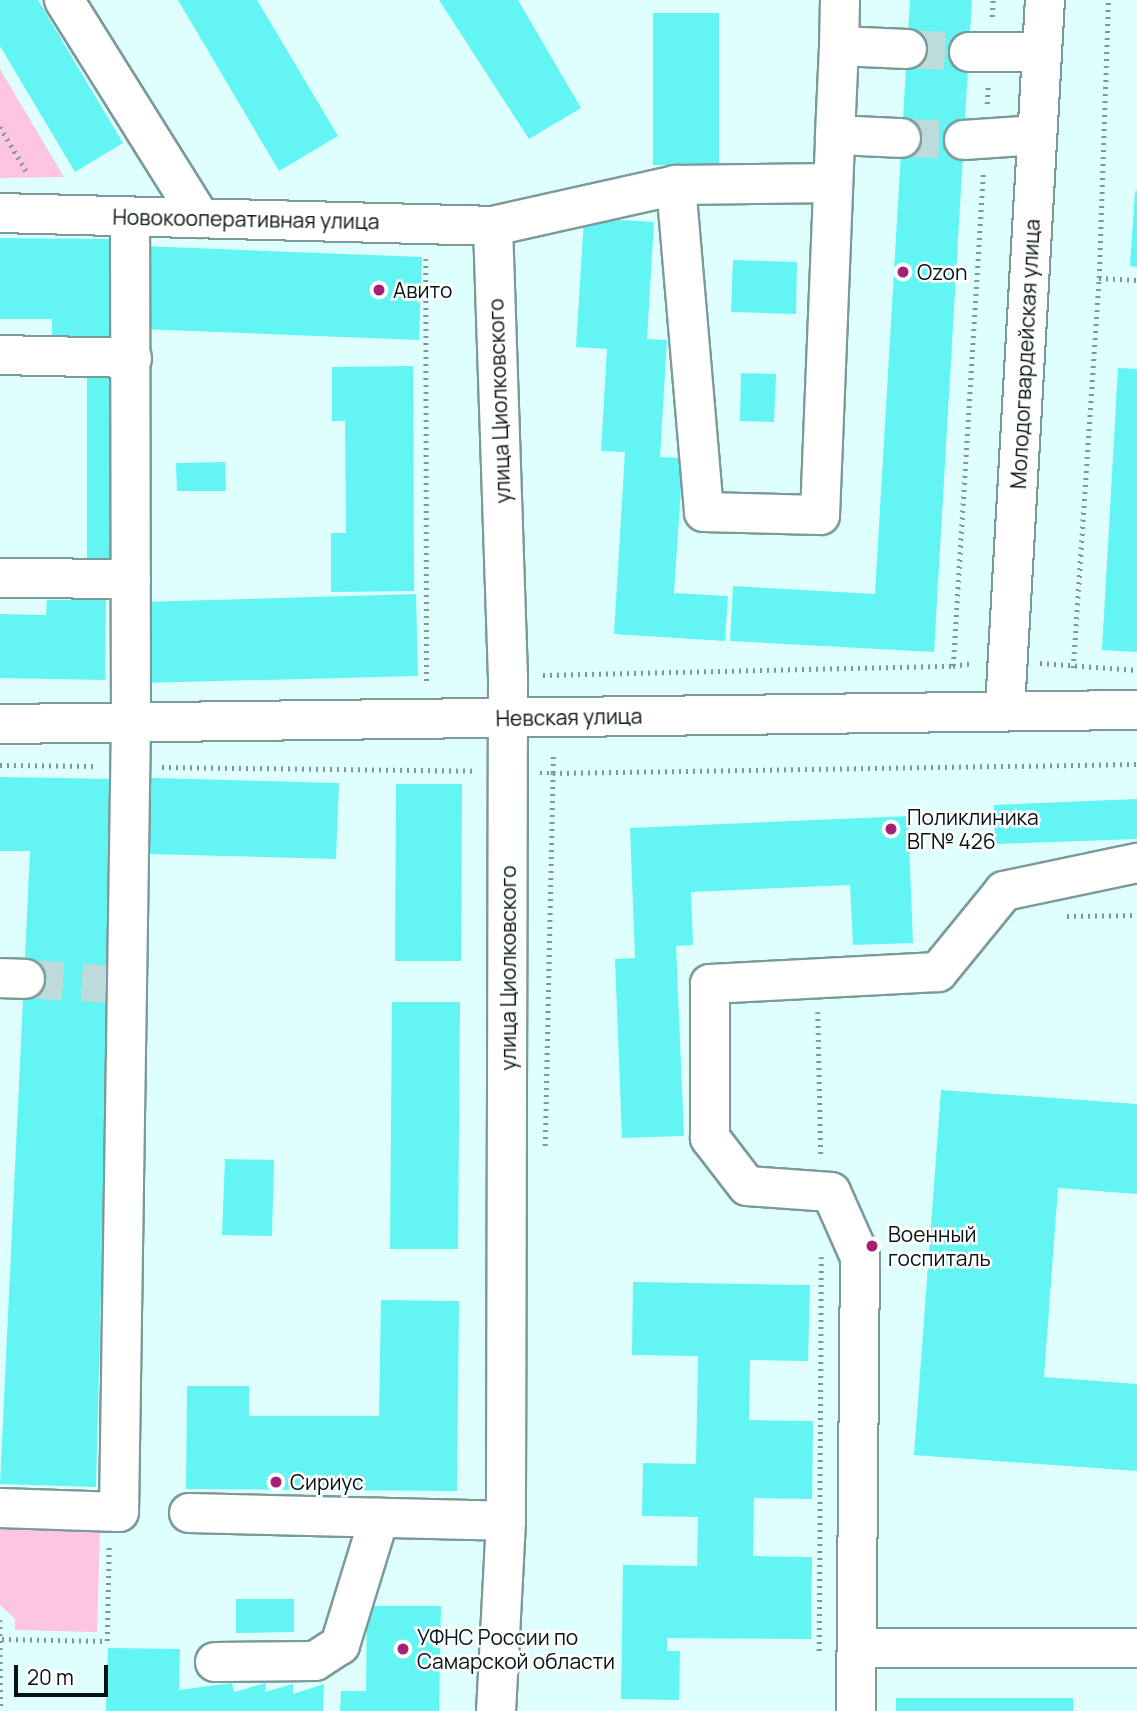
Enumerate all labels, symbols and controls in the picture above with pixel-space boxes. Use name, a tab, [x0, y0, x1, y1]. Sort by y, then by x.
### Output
street label: Новокооперативная улица	[112, 204, 380, 234]
street label: Молодогвардейская улица	[1005, 218, 1045, 490]
place label: Ozon	[917, 259, 967, 285]
marker: Ozon	[895, 264, 911, 280]
place label: Авито	[393, 277, 452, 303]
marker: Авито	[371, 282, 387, 298]
street label: улица Циолковского	[483, 298, 515, 504]
street label: Невская улица	[495, 703, 643, 731]
place label: Поликлиника ВГ№ 426	[907, 804, 1039, 854]
marker: Поликлиника ВГ№ 426	[881, 819, 901, 839]
street label: улица Циолковского	[495, 865, 521, 1071]
place label: Военный госпиталь	[888, 1221, 991, 1271]
marker: Военный госпиталь	[862, 1236, 882, 1256]
place label: Сириус	[290, 1469, 364, 1495]
marker: Сириус	[268, 1474, 284, 1490]
place label: УФНС России по Самарской области	[417, 1624, 615, 1674]
marker: УФНС России по Самарской области	[395, 1641, 411, 1657]
scale bar	[18, 1652, 112, 1696]
text: 20 m	[27, 1663, 74, 1691]

